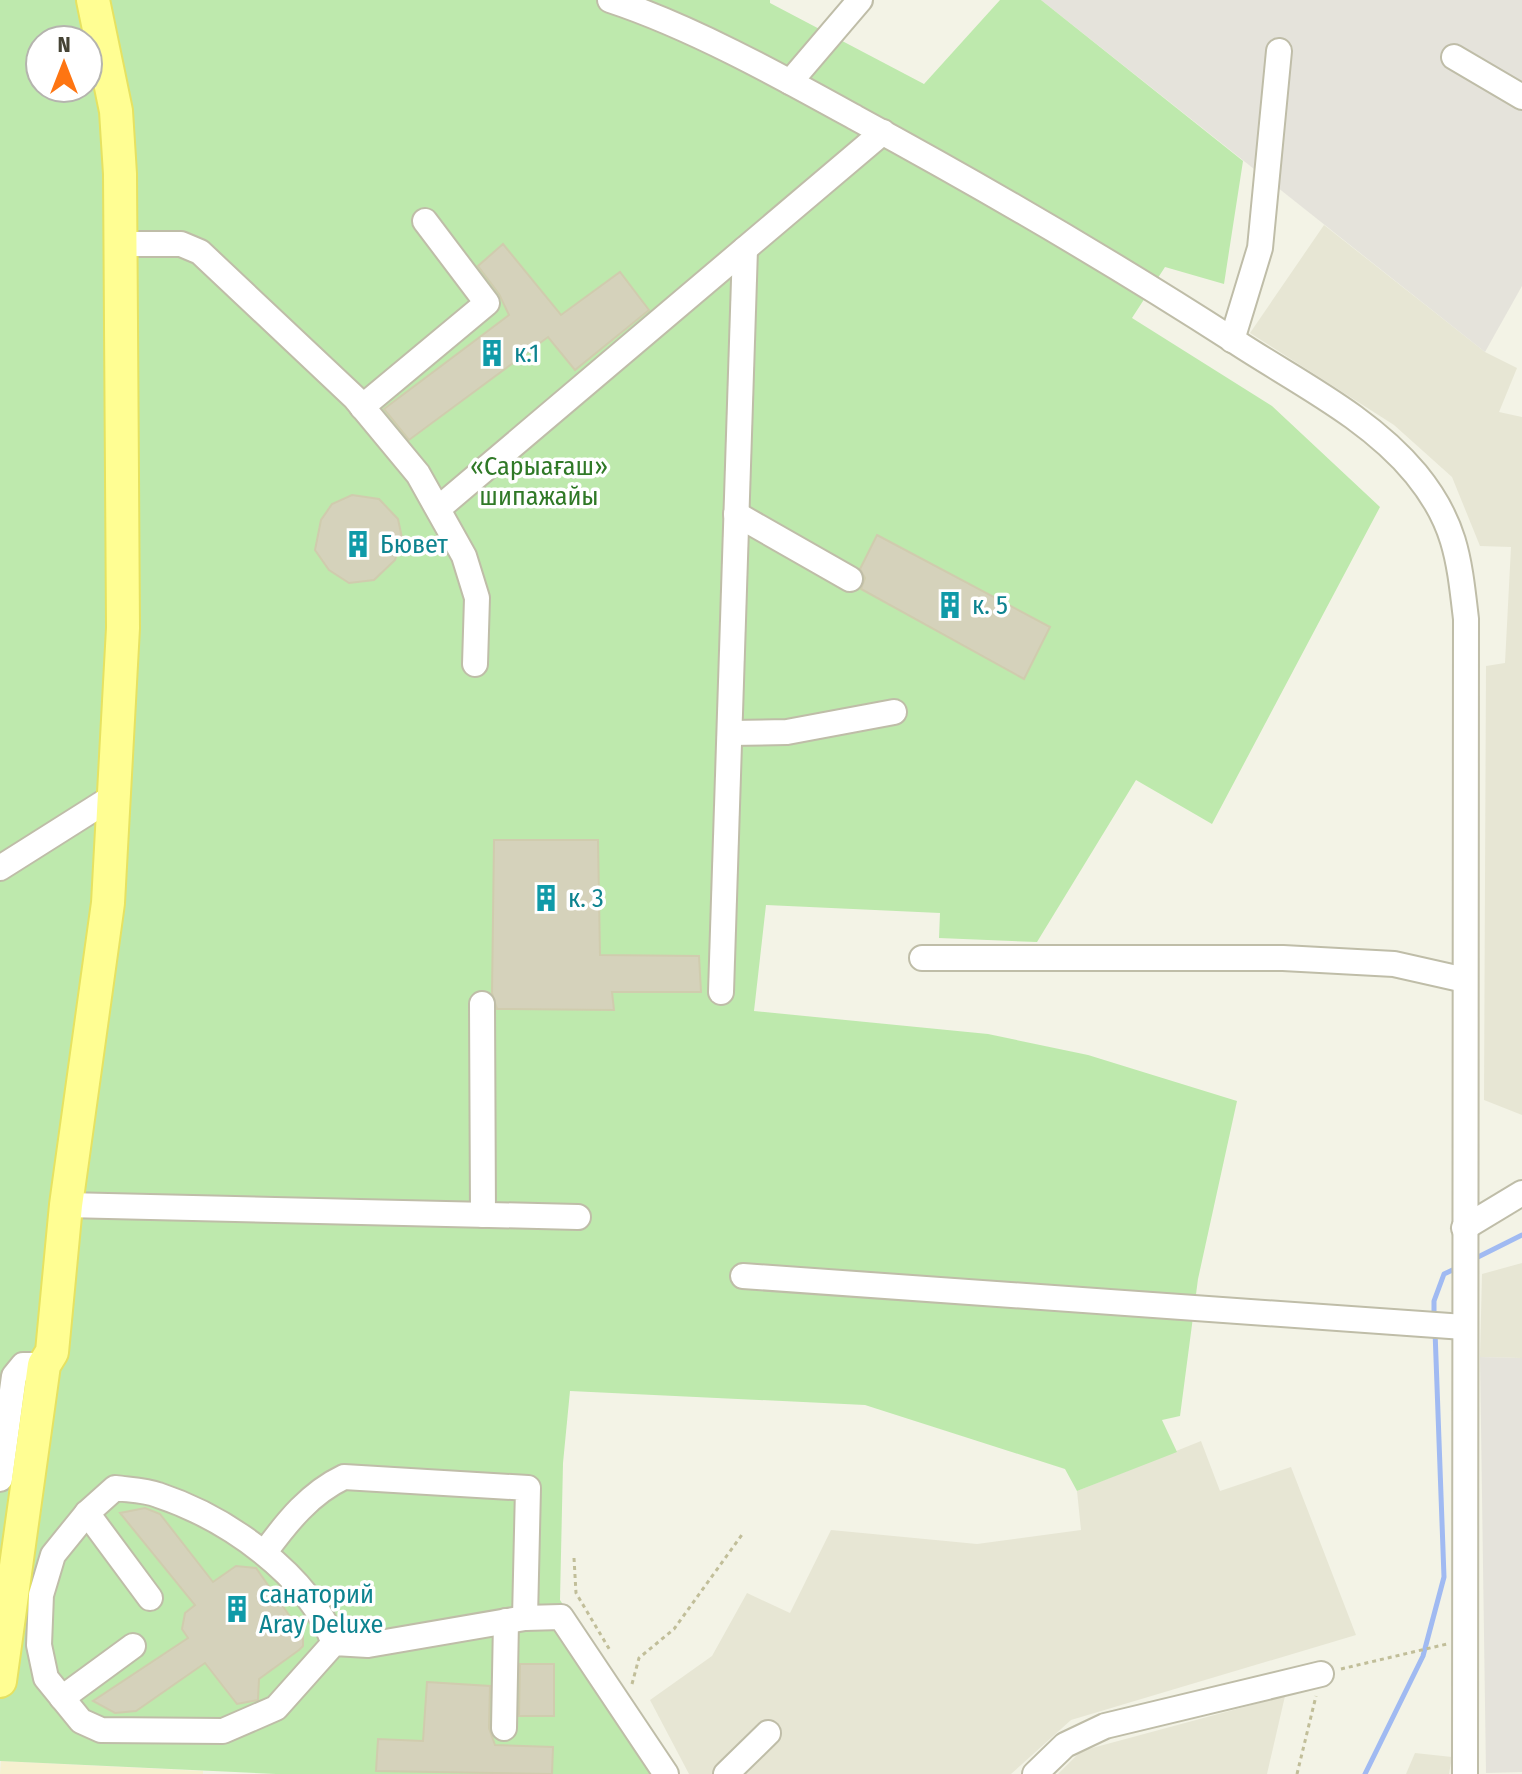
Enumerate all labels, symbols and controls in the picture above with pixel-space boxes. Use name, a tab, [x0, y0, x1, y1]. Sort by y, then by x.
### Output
north arrow	[24, 24, 104, 104]
text: N	[57, 31, 71, 58]
building icon: к.1	[477, 338, 507, 368]
place label: к.1	[514, 338, 539, 369]
park label: «Сарыағаш» шипажайы	[470, 451, 608, 512]
building icon: Бювет	[343, 529, 373, 559]
place label: Бювет	[380, 529, 448, 560]
building icon: к. 5	[935, 590, 965, 620]
place label: к. 5	[972, 590, 1008, 621]
building icon: к. 3	[531, 883, 561, 913]
place label: к. 3	[568, 883, 604, 914]
place label: санаторий Aray Deluxe	[259, 1579, 383, 1640]
building icon: санаторий Aray Deluxe	[222, 1594, 252, 1624]

